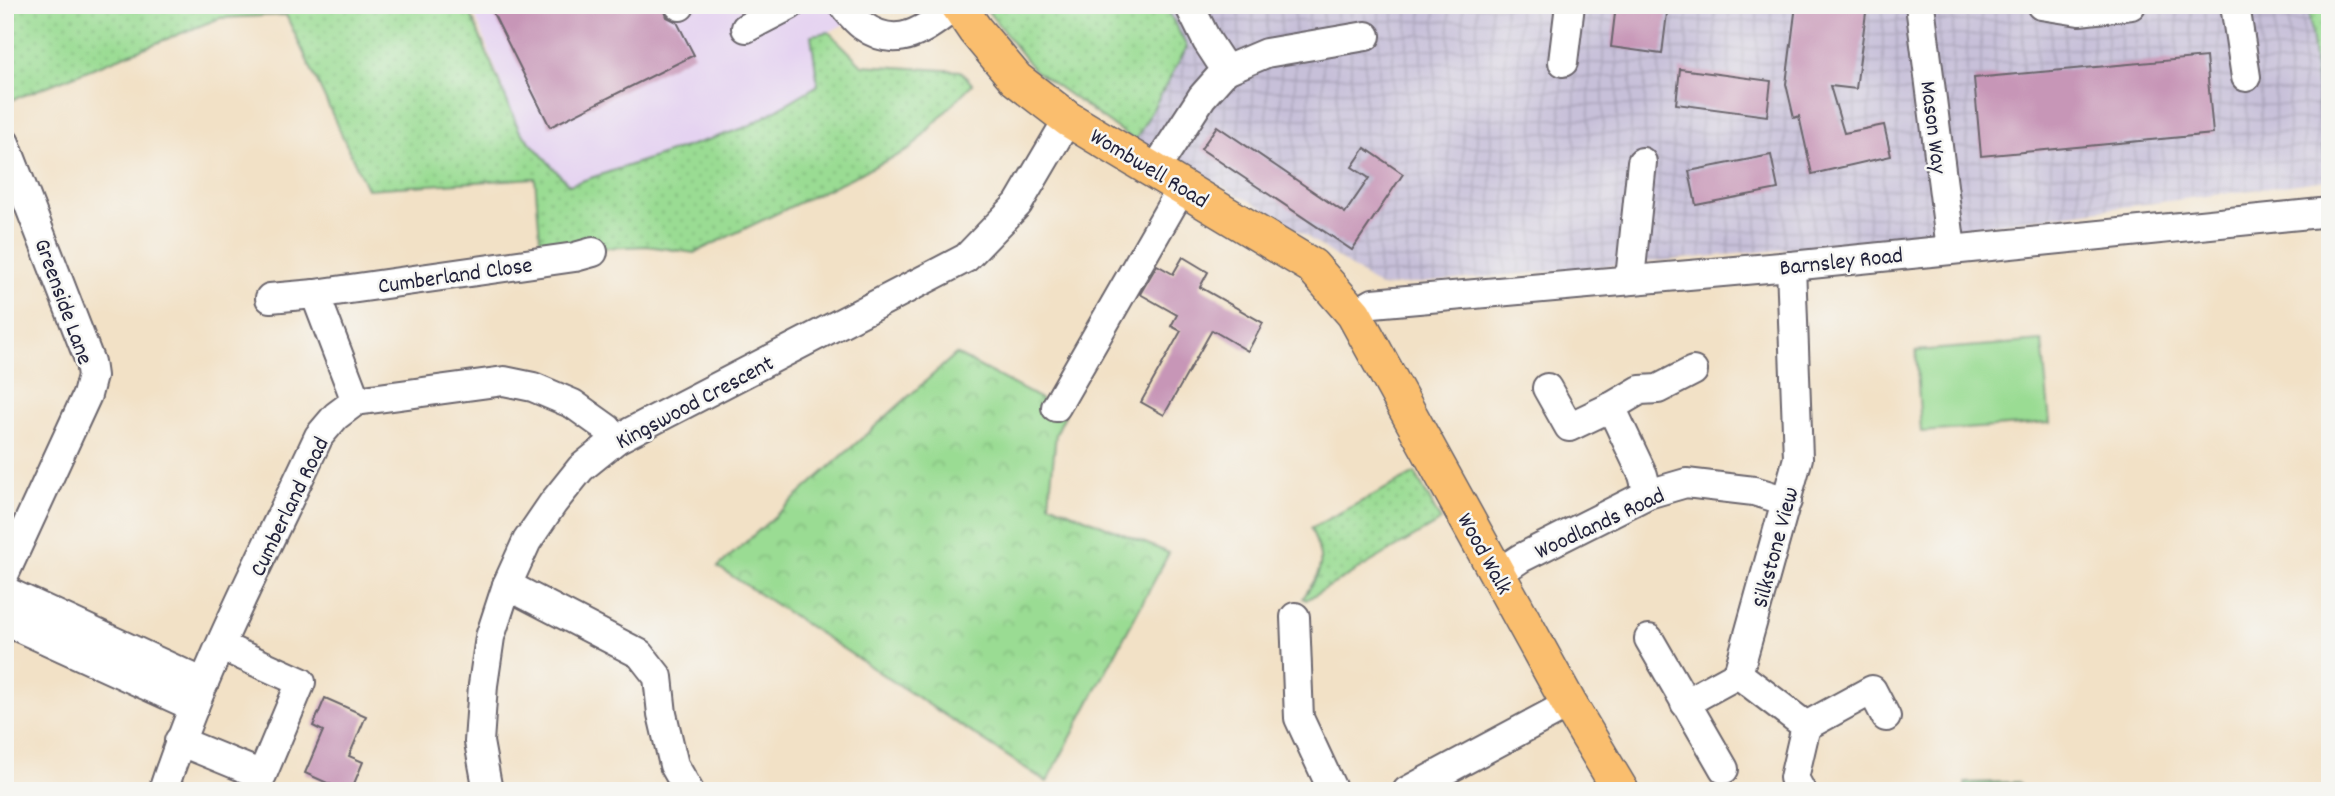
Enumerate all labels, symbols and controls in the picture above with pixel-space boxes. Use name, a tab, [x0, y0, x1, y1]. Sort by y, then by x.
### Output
street label: Mason Way	[1909, 79, 1954, 176]
street label: Wombwell Road	[1083, 122, 1214, 218]
street label: Greenside Lane	[24, 235, 100, 370]
street label: Barnsley Road	[1778, 241, 1905, 286]
street label: Cumberland Close	[376, 250, 535, 305]
street label: Kingswood Crescent	[611, 349, 781, 460]
street label: Cumberland Road	[243, 432, 339, 583]
street label: Woodlands Road	[1530, 481, 1671, 570]
street label: Silkstone View	[1745, 484, 1809, 612]
street label: Wood Walk	[1447, 508, 1519, 601]

